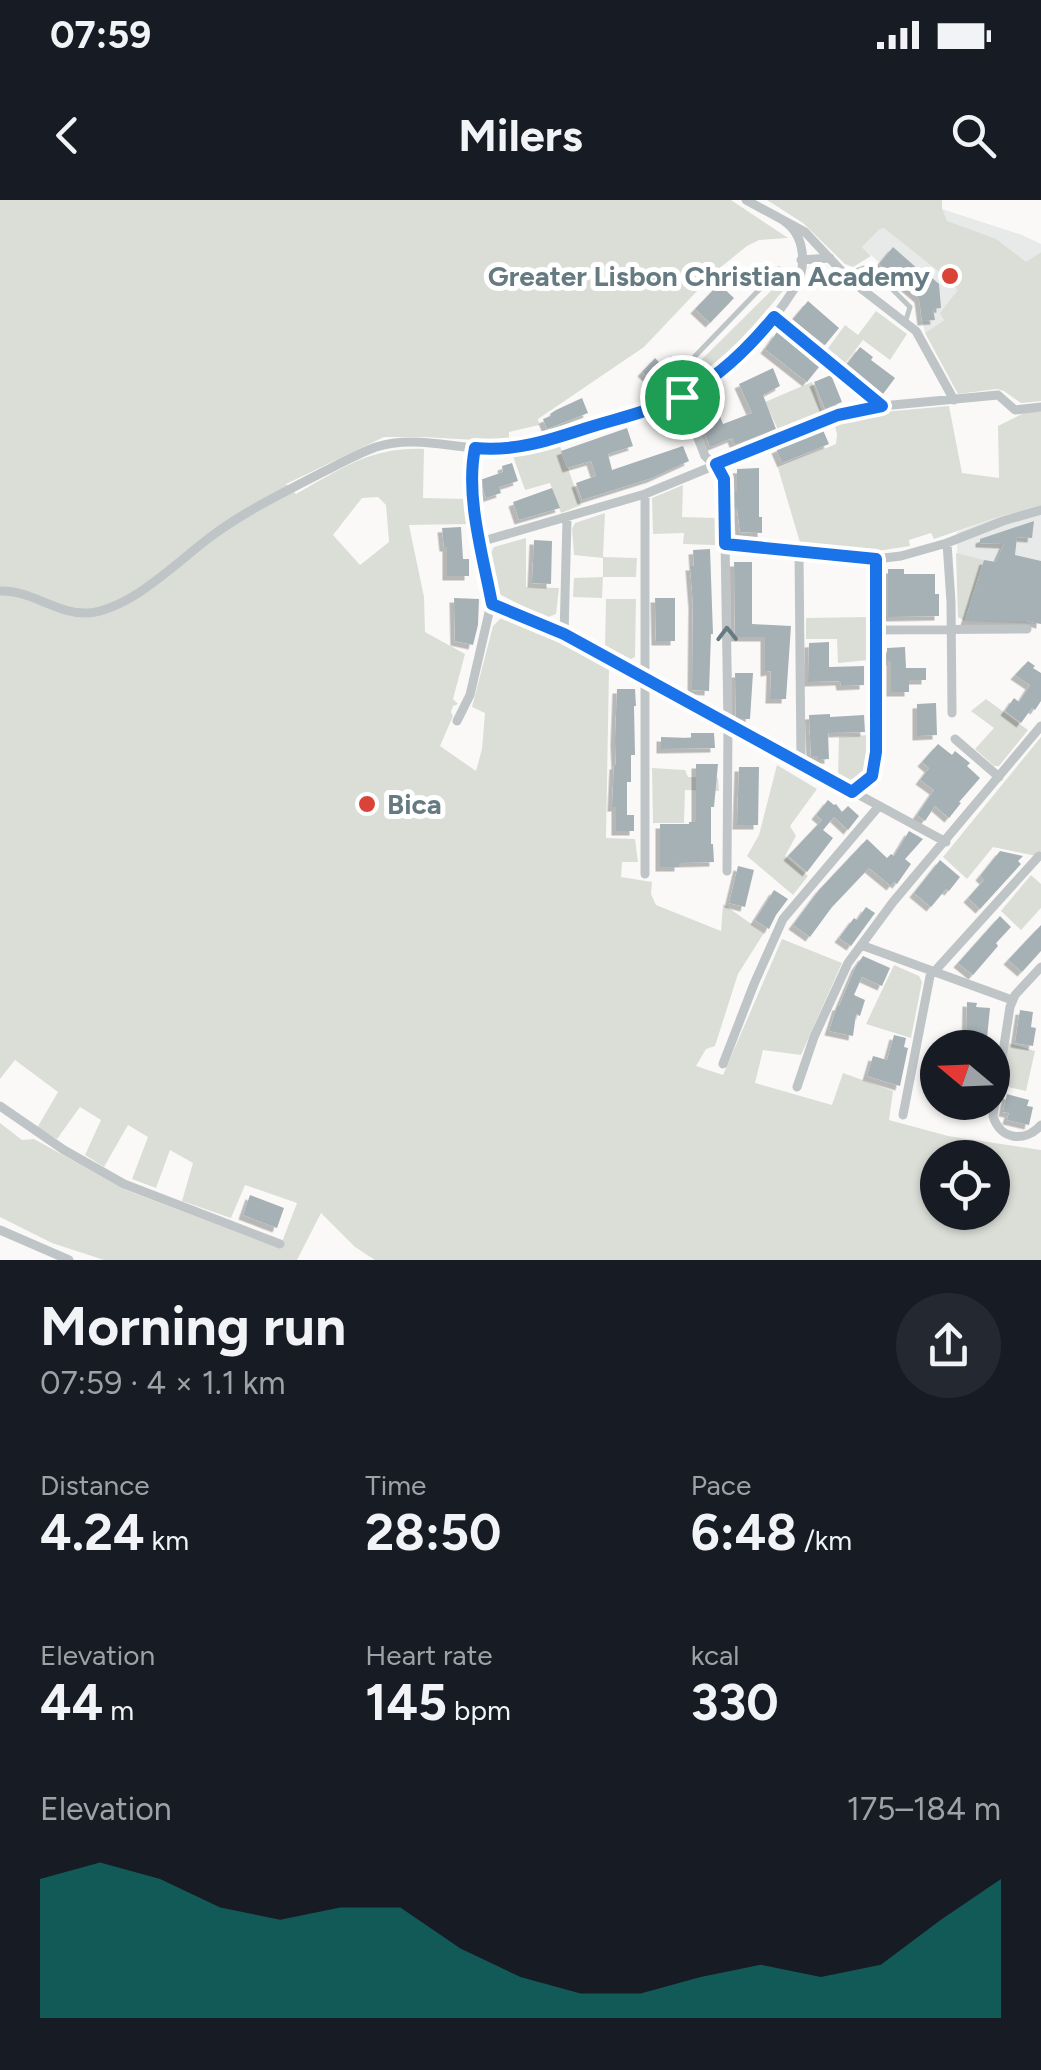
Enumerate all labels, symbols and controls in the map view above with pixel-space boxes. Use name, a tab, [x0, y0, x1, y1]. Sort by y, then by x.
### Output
text: 07:59	[50, 12, 151, 58]
icon: back	[40, 108, 95, 163]
text: Milers	[458, 108, 583, 162]
icon: search	[946, 108, 1001, 163]
place label: Greater Lisbon Christian Academy	[488, 259, 931, 293]
marker: Greater Lisbon Christian Academy	[939, 265, 961, 287]
pin	[640, 355, 725, 440]
icon: arrive	[655, 370, 710, 425]
one-way arrow	[716, 625, 737, 641]
place label: Bica	[387, 787, 442, 821]
marker: Bica	[356, 793, 378, 815]
north arrow	[920, 1030, 1010, 1120]
map controls	[920, 1030, 1010, 1230]
button: locate	[920, 1140, 1010, 1230]
text: Morning run	[40, 1293, 346, 1359]
button: share	[896, 1293, 1001, 1398]
text: 07:59 · 4 × 1.1 km	[40, 1364, 286, 1402]
text: Distance	[40, 1468, 150, 1502]
text: Time	[365, 1468, 426, 1502]
text: Pace	[691, 1468, 751, 1502]
text: 4.24	[40, 1502, 145, 1563]
text: 28:50	[365, 1502, 501, 1563]
text: 6:48	[691, 1502, 797, 1563]
text: km	[145, 1523, 189, 1557]
text: /km	[797, 1523, 852, 1557]
text: Elevation	[40, 1638, 155, 1672]
text: Heart rate	[365, 1638, 492, 1672]
text: kcal	[691, 1638, 740, 1672]
text: 44	[40, 1672, 103, 1733]
text: 145	[365, 1672, 447, 1733]
text: 330	[691, 1672, 779, 1733]
text: m	[103, 1693, 134, 1727]
text: bpm	[447, 1693, 511, 1727]
text: Elevation	[40, 1790, 172, 1828]
text: 175–184 m	[847, 1790, 1001, 1828]

